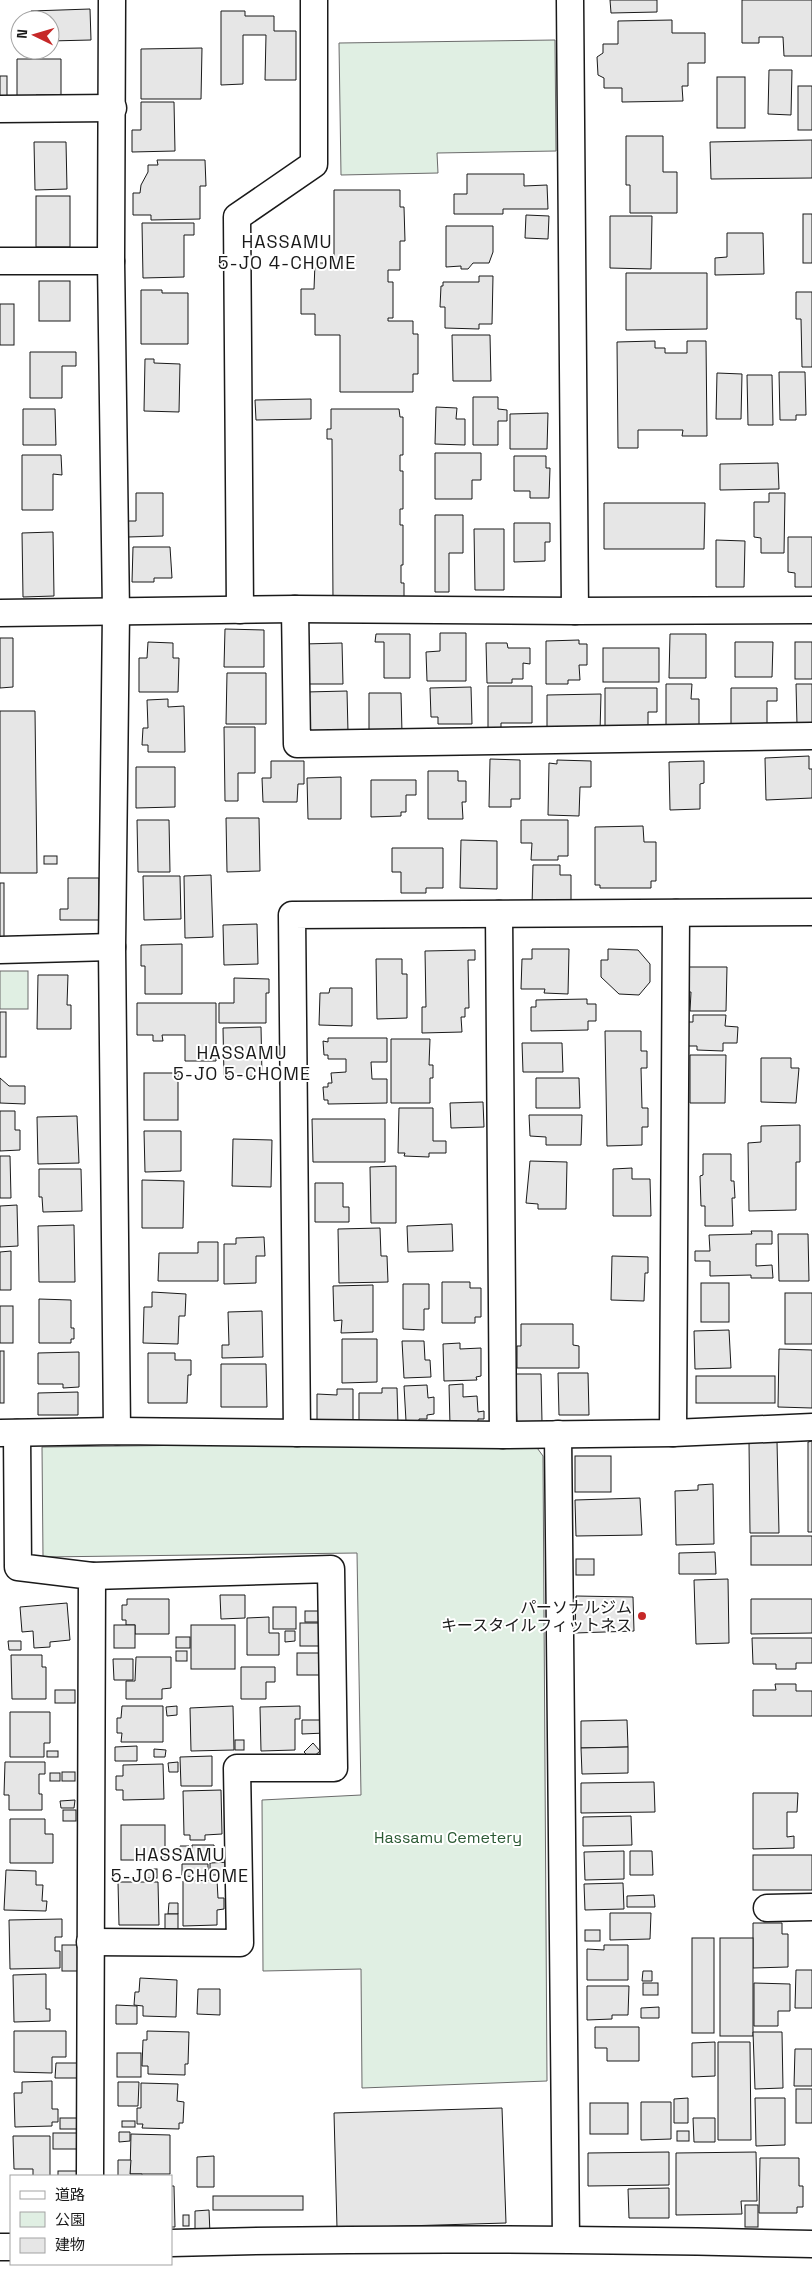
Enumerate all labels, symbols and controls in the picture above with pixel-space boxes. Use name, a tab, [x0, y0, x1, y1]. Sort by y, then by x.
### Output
north arrow	[10, 10, 60, 60]
text: N	[13, 28, 31, 39]
district label: HASSAMU 5-JO 4-CHOME	[218, 230, 356, 274]
district label: HASSAMU 5-JO 5-CHOME	[173, 1041, 311, 1085]
place label: パーソナルジム キースタイルフィットネス	[441, 1597, 632, 1636]
marker: パーソナルジム キースタイルフィットネス	[636, 1610, 648, 1622]
park label: Hassamu Cemetery	[374, 1827, 522, 1848]
district label: HASSAMU 5-JO 6-CHOME	[111, 1843, 249, 1887]
legend	[10, 2175, 172, 2265]
text: 道路	[55, 2185, 85, 2204]
text: 公園	[55, 2210, 85, 2229]
text: 建物	[55, 2235, 85, 2254]

